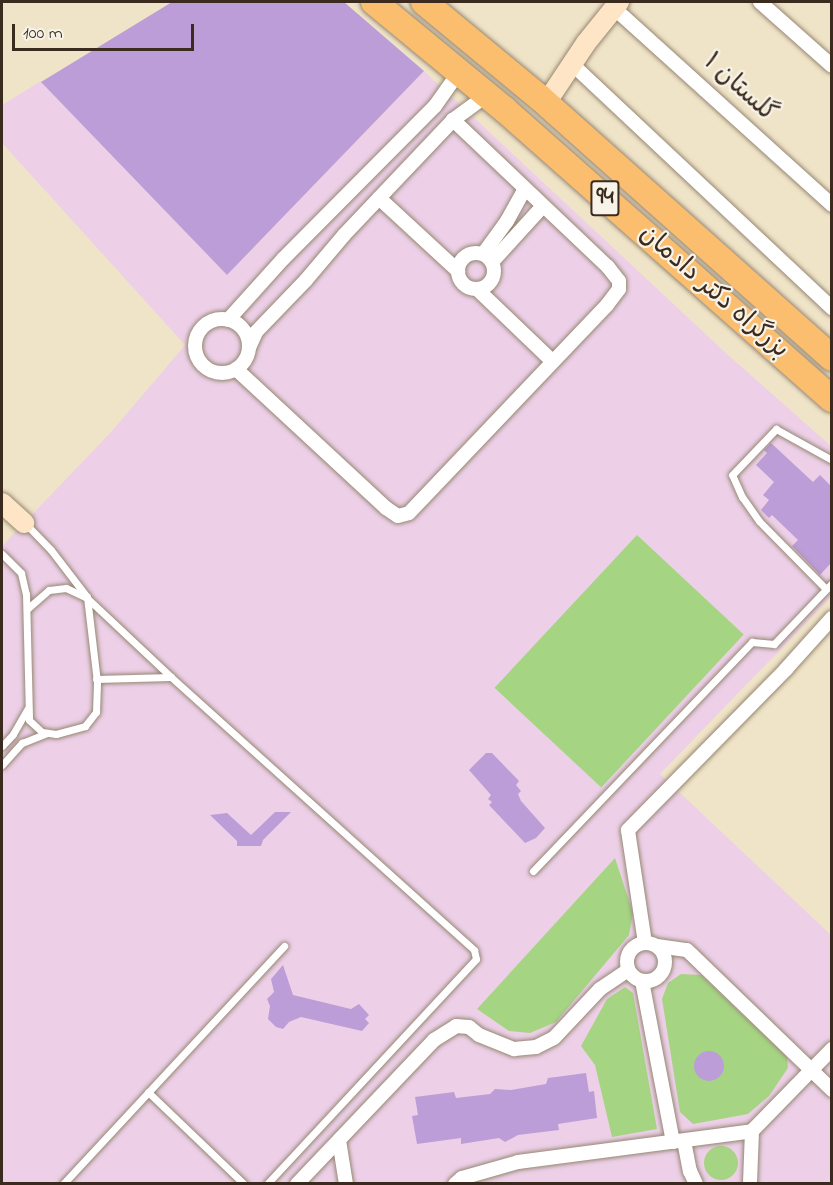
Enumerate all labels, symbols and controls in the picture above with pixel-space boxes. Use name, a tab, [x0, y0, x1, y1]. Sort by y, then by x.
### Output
scale bar	[15, 12, 196, 50]
text: 100 m	[23, 21, 63, 47]
street label: گلستان ۱	[696, 48, 782, 130]
road number: 94	[590, 177, 620, 219]
street label: بزرگراه دکتر دادمان	[632, 219, 794, 367]

